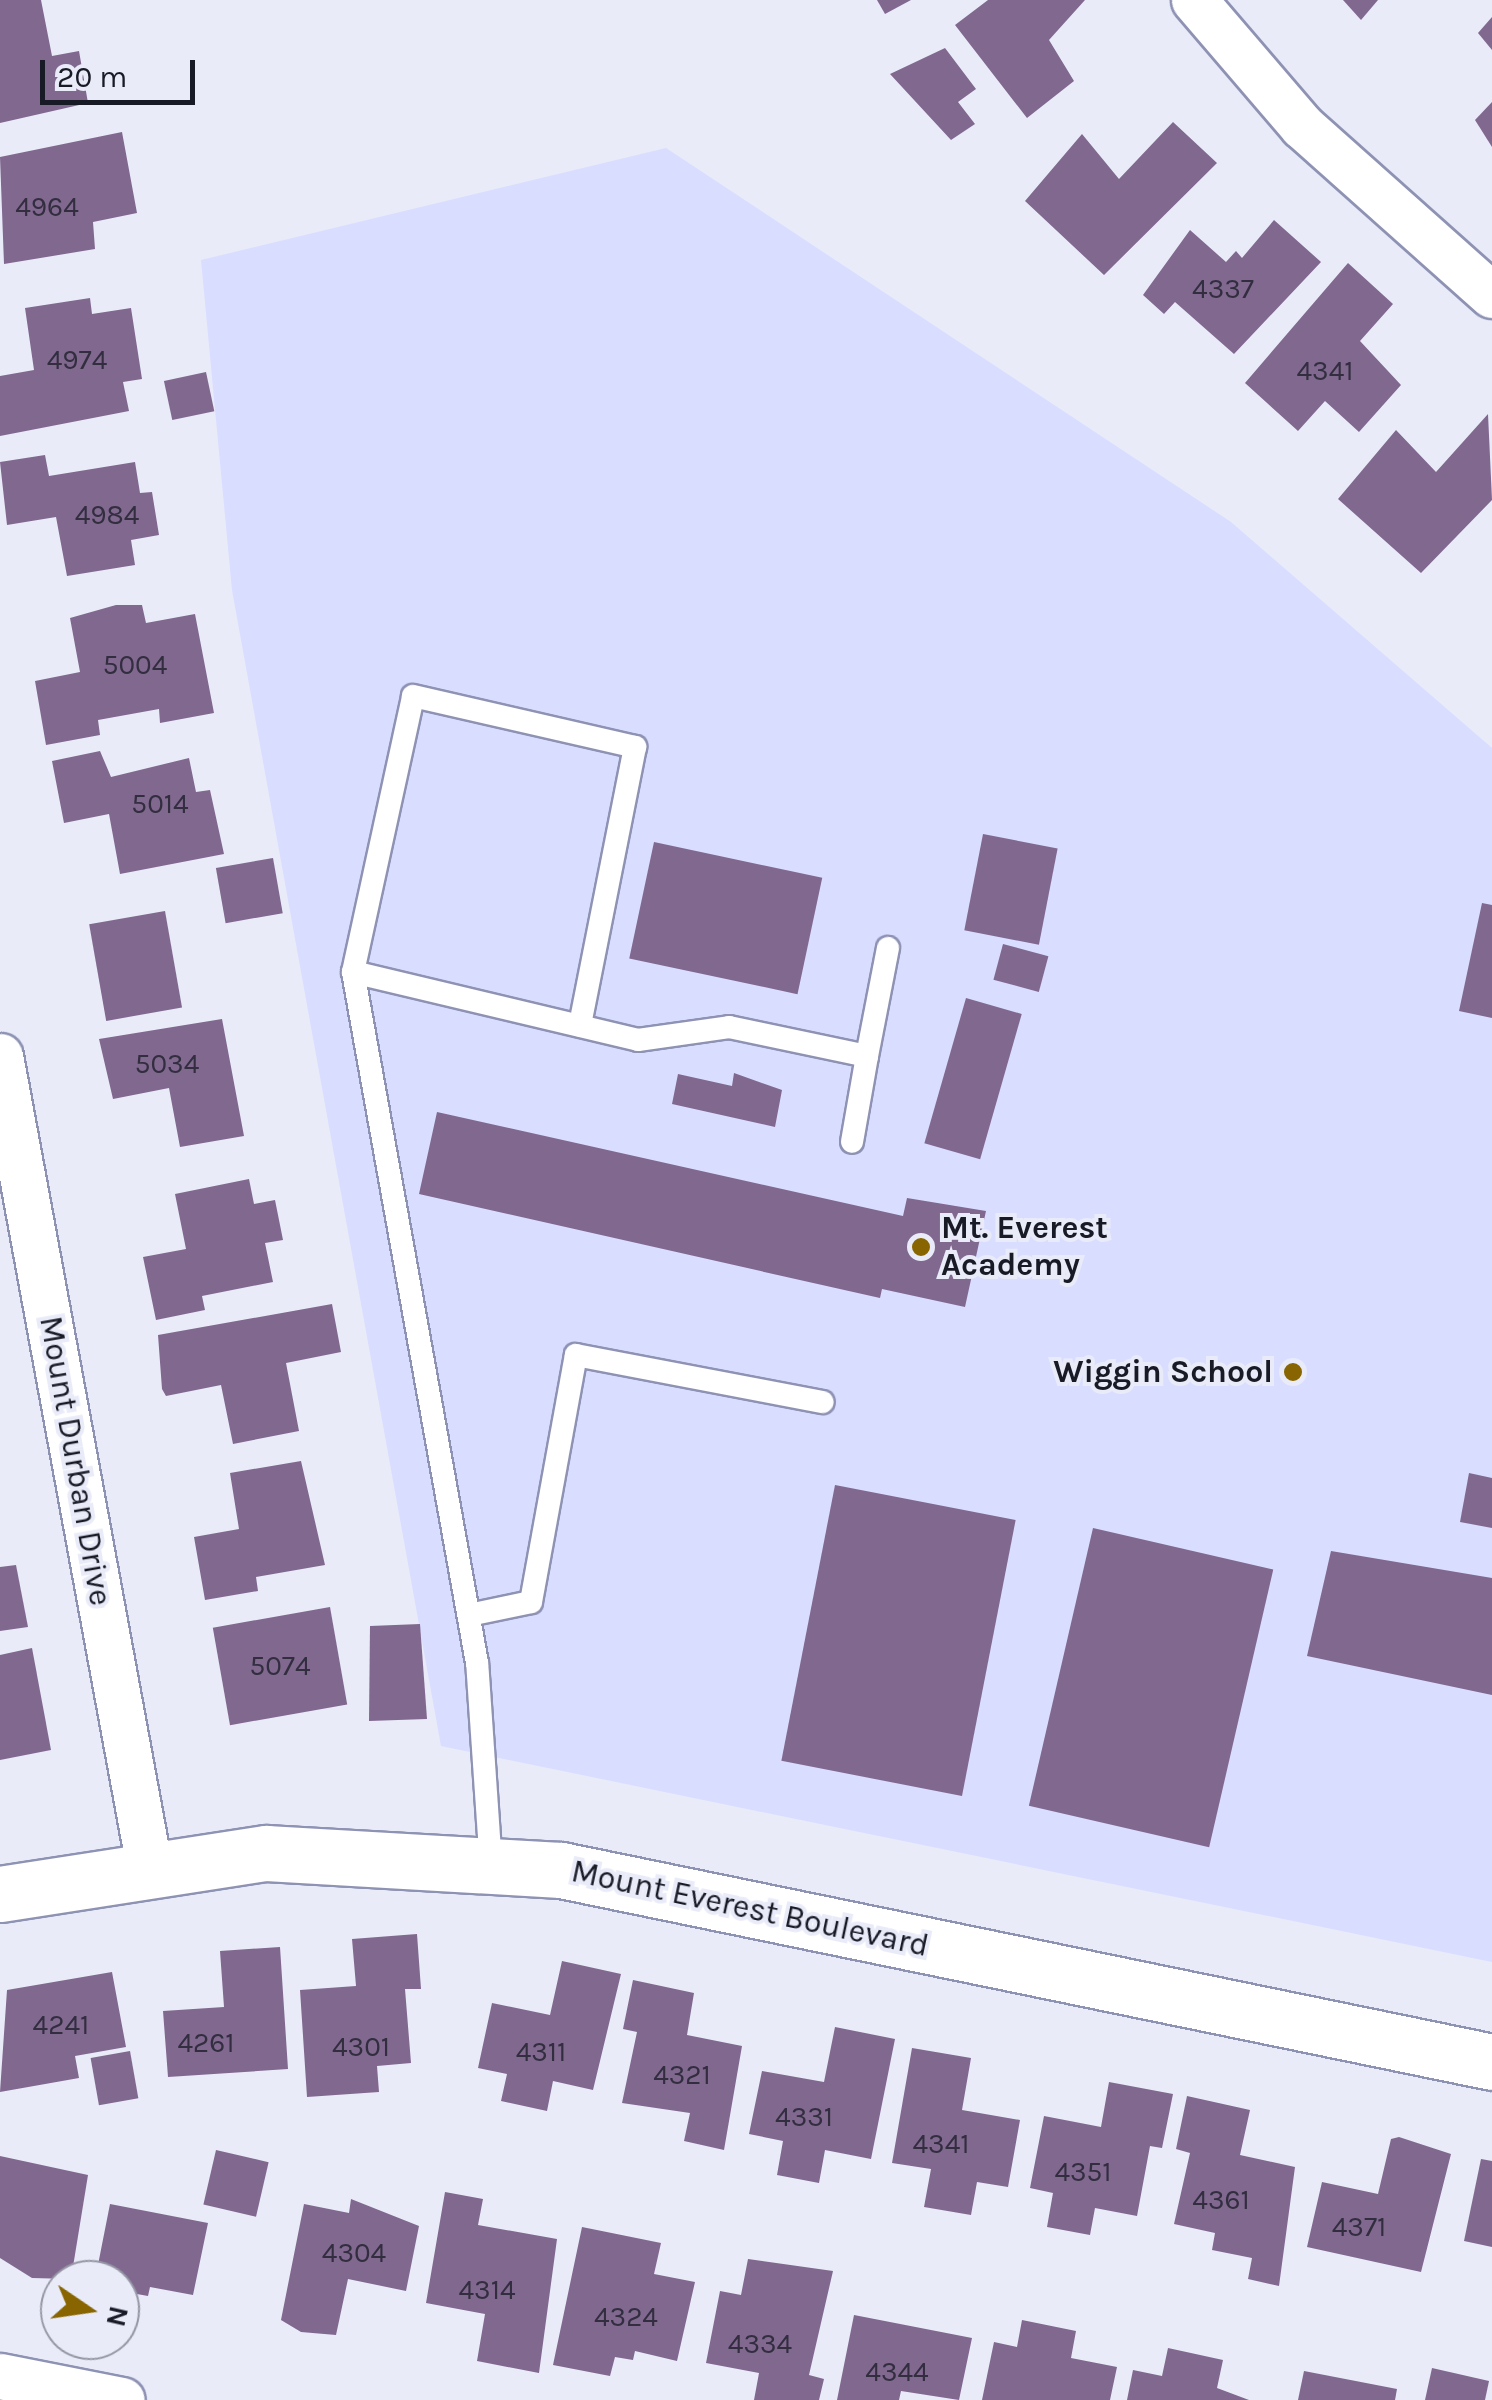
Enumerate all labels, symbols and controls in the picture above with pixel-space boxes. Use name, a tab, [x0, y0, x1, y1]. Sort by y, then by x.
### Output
scale bar	[45, 40, 200, 102]
text: 20 m	[57, 59, 127, 95]
house number: 4964	[15, 190, 79, 224]
house number: 4337	[1192, 272, 1254, 306]
house number: 4974	[47, 343, 107, 377]
house number: 4341	[1296, 354, 1354, 388]
house number: 4984	[75, 498, 139, 532]
house number: 5004	[103, 648, 167, 682]
house number: 5014	[131, 787, 189, 821]
house number: 5034	[135, 1047, 199, 1081]
place label: Mt. Everest Academy	[941, 1210, 1108, 1285]
marker: Mt. Everest Academy	[910, 1236, 932, 1258]
street label: Mount Durban Drive	[31, 1313, 119, 1609]
place label: Wiggin School	[1053, 1353, 1273, 1391]
marker: Wiggin School	[1282, 1361, 1304, 1383]
house number: 5074	[249, 1649, 311, 1683]
street label: Mount Everest Boulevard	[568, 1852, 932, 1966]
house number: 4241	[33, 2008, 89, 2042]
house number: 4261	[177, 2026, 235, 2060]
house number: 4301	[332, 2030, 390, 2064]
house number: 4311	[516, 2035, 566, 2069]
house number: 4321	[653, 2058, 711, 2092]
house number: 4331	[775, 2100, 833, 2134]
house number: 4341	[912, 2127, 970, 2161]
house number: 4351	[1054, 2155, 1112, 2189]
house number: 4361	[1192, 2183, 1250, 2217]
house number: 4371	[1332, 2210, 1386, 2244]
house number: 4304	[322, 2236, 386, 2270]
north arrow	[40, 2260, 140, 2360]
house number: 4314	[458, 2273, 516, 2307]
house number: 4324	[594, 2300, 658, 2334]
text: N	[99, 2303, 136, 2330]
house number: 4334	[728, 2327, 792, 2361]
house number: 4344	[865, 2355, 929, 2389]

